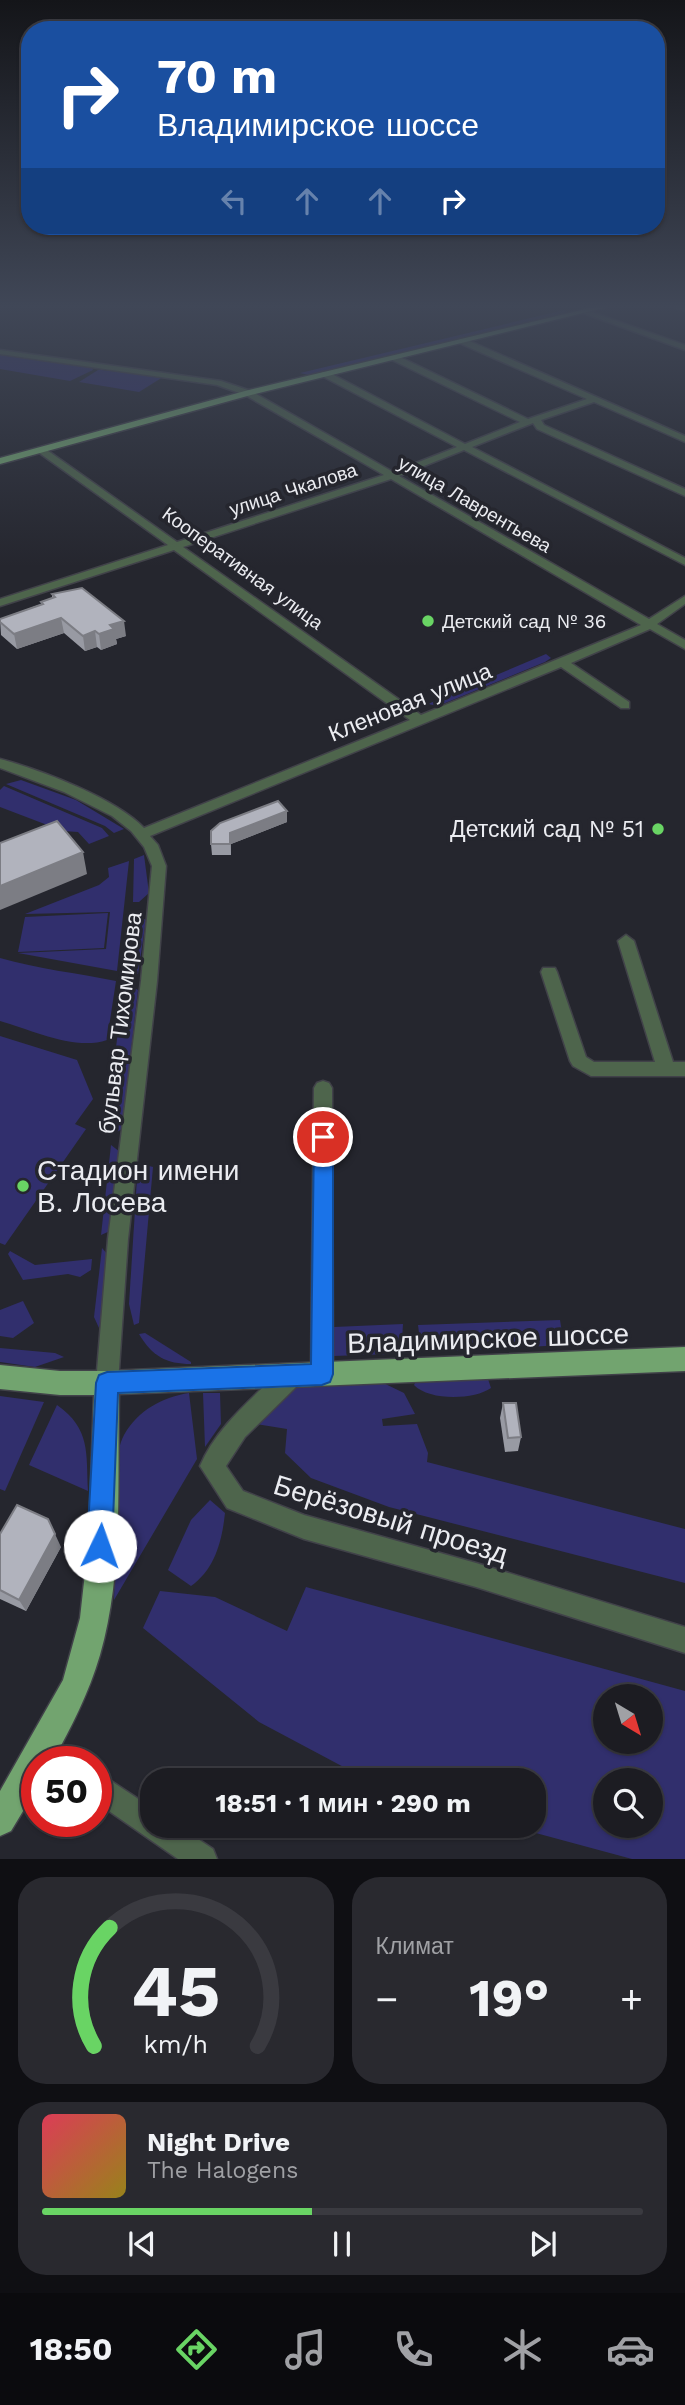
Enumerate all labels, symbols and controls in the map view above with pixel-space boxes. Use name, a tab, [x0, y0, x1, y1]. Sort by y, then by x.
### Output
text: 70 m	[157, 47, 277, 105]
icon: right	[42, 49, 133, 140]
text: Владимирское шоссе	[157, 106, 479, 144]
icon: left	[215, 182, 253, 220]
icon: ahead	[288, 182, 326, 220]
icon: ahead	[361, 182, 399, 220]
icon: right	[434, 182, 472, 220]
street label: улица Лаврентьева	[394, 451, 556, 558]
street label: улица Чкалова	[226, 458, 360, 521]
street label: Кооперативная улица	[158, 502, 328, 635]
place label: Детский сад № 36	[442, 610, 606, 633]
marker: Детский сад № 36	[420, 613, 436, 629]
street label: Кленовая улица	[325, 657, 496, 747]
place label: Детский сад № 51	[450, 816, 644, 843]
marker: Детский сад № 51	[650, 821, 666, 837]
street label: бульвар Тихомирова	[93, 910, 148, 1136]
pin	[293, 1107, 353, 1167]
icon: arrive	[304, 1118, 342, 1156]
place label: Стадион имени В. Лосева	[37, 1154, 239, 1219]
marker: Стадион имени В. Лосева	[15, 1178, 31, 1194]
street label: Владимирское шоссе	[347, 1317, 629, 1360]
street label: Берёзовый проезд	[270, 1468, 512, 1571]
position arrow	[63, 1509, 137, 1583]
north arrow	[593, 1684, 663, 1754]
map controls	[593, 1684, 663, 1838]
speed limit sign: 50	[21, 1746, 112, 1837]
button: search	[593, 1768, 663, 1838]
text: 18:51 · 1 мин · 290 m	[215, 1788, 471, 1818]
text: Климат	[376, 1933, 454, 1960]
text: 45	[131, 1949, 220, 2035]
text: 19°	[469, 1968, 549, 2029]
text: −	[376, 1977, 398, 2021]
text: +	[620, 1977, 643, 2021]
text: km/h	[144, 2030, 208, 2059]
text: Night Drive	[147, 2127, 290, 2157]
text: The Halogens	[147, 2157, 298, 2184]
icon: previous	[123, 2225, 161, 2263]
icon: pause	[323, 2225, 361, 2263]
icon: next	[524, 2225, 562, 2263]
icon: directions	[172, 2325, 221, 2374]
icon: music	[281, 2325, 330, 2374]
icon: phone	[389, 2325, 438, 2374]
icon: climate	[498, 2325, 547, 2374]
icon: car	[606, 2325, 655, 2374]
text: 18:50	[30, 2330, 113, 2368]

